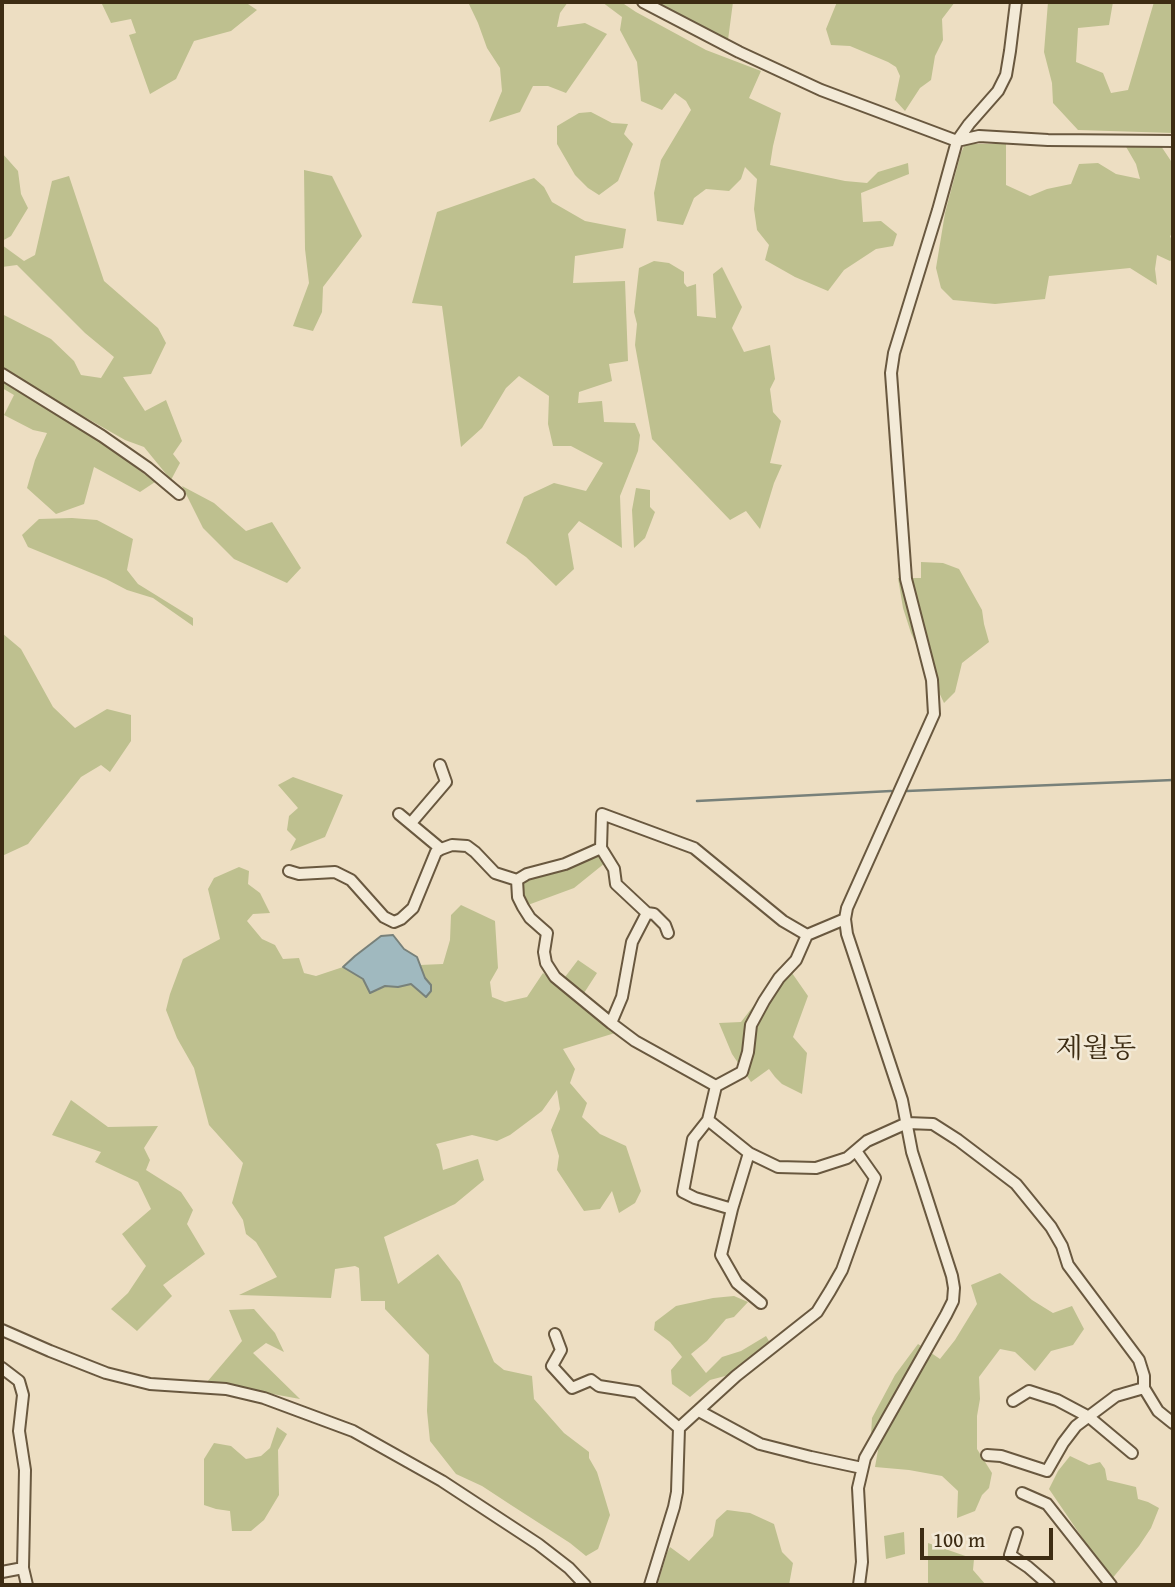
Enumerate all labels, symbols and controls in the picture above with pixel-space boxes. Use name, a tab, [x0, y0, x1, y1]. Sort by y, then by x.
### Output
district label: 제월동	[1055, 1033, 1137, 1067]
scale bar	[923, 1514, 1056, 1558]
text: 100 m	[933, 1524, 985, 1555]

